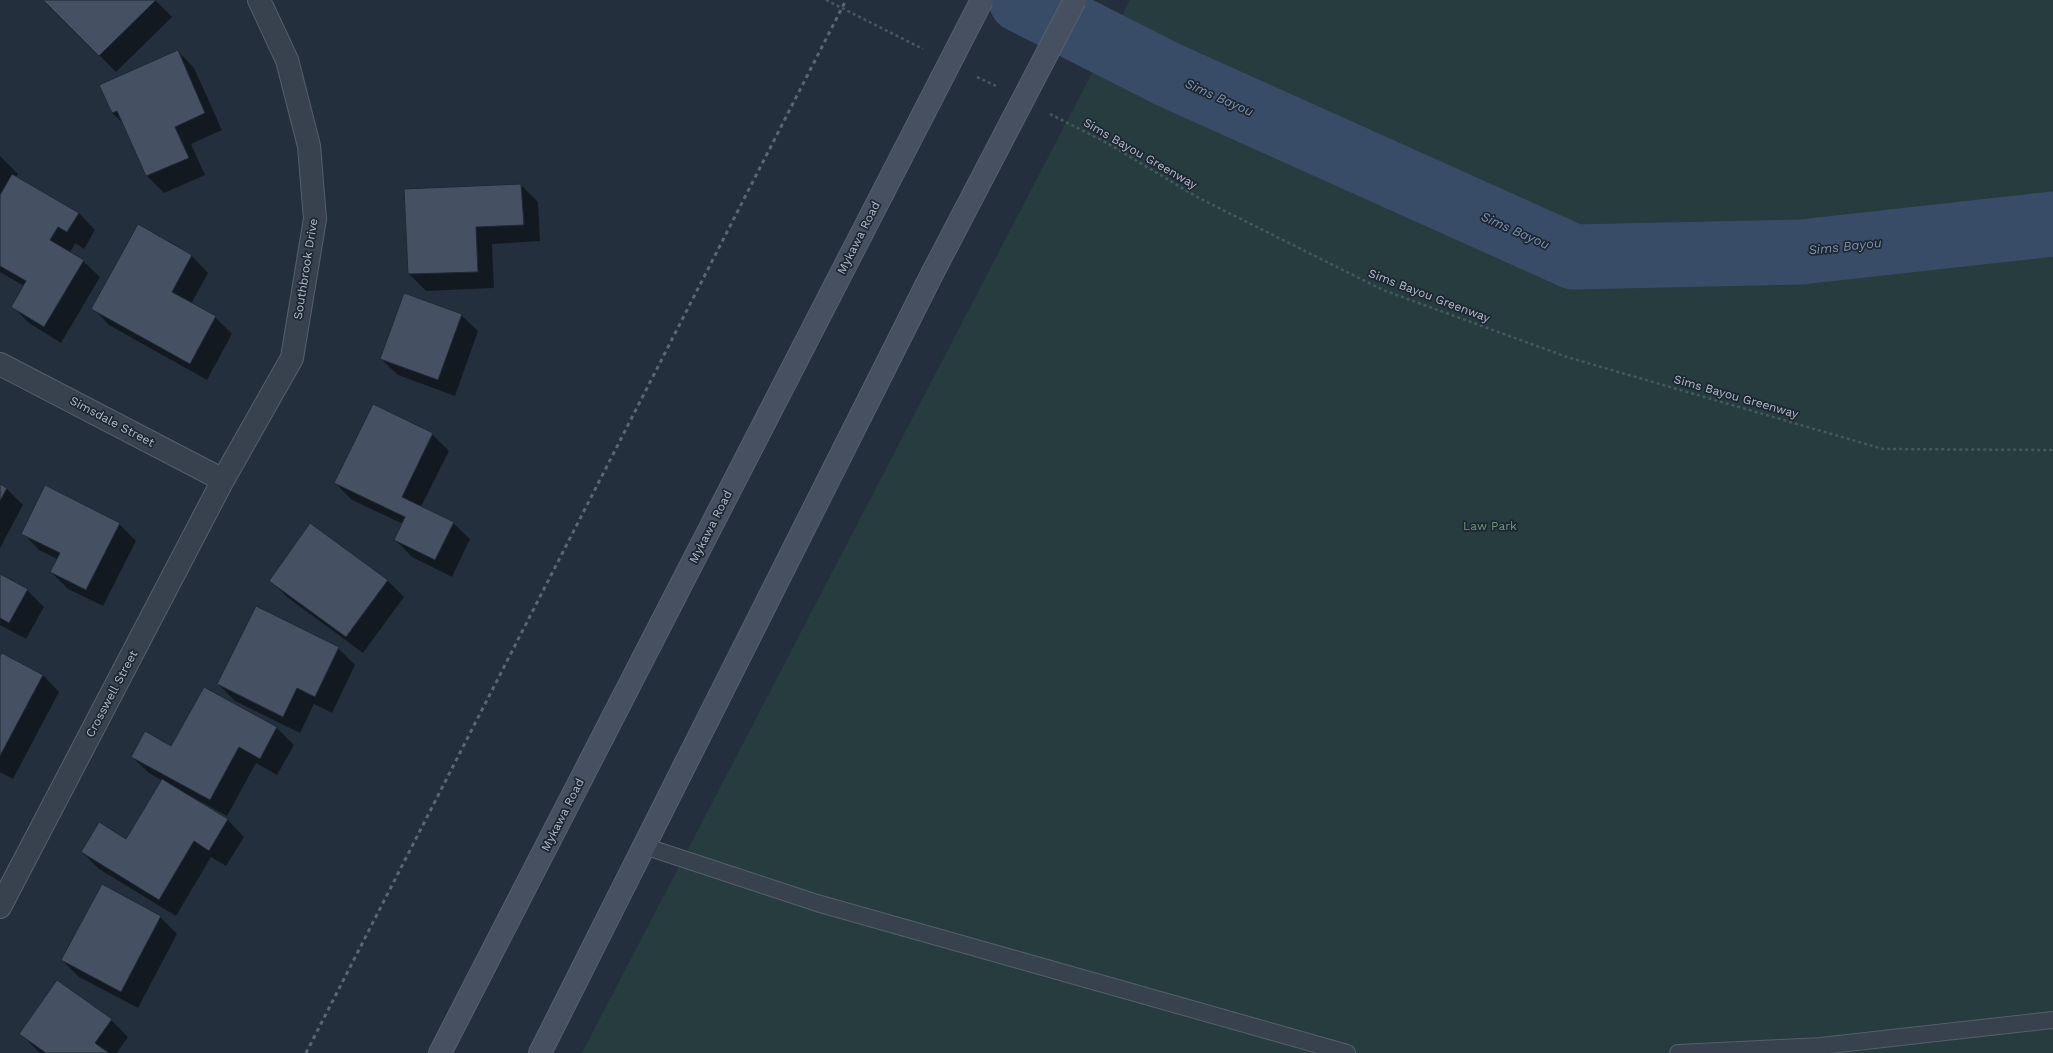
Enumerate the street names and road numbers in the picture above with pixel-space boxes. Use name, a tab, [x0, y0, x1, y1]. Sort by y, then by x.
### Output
street label: Sims Bayou Greenway	[1081, 116, 1199, 192]
street label: Mykawa Road	[834, 199, 884, 277]
street label: Southbrook Drive	[291, 217, 321, 321]
street label: Sims Bayou Greenway	[1366, 266, 1492, 326]
street label: Sims Bayou Greenway	[1672, 372, 1800, 422]
street label: Simsdale Street	[67, 394, 157, 450]
street label: Mykawa Road	[686, 488, 736, 566]
street label: Crosswell Street	[83, 648, 141, 740]
street label: Mykawa Road	[538, 776, 588, 854]

